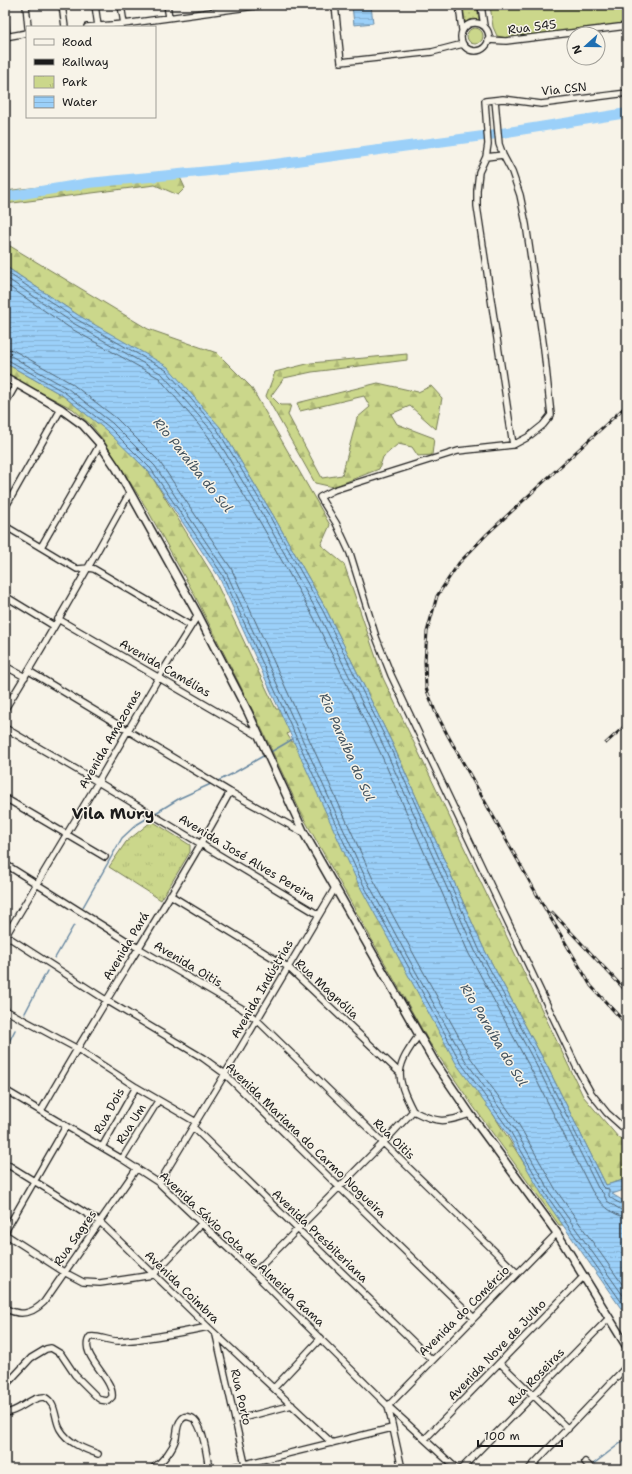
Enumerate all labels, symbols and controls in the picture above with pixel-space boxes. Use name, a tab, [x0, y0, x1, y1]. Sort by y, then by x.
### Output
street label: Rua 545	[507, 16, 557, 38]
legend	[26, 26, 156, 118]
north arrow	[566, 26, 606, 66]
text: Road	[62, 34, 93, 50]
text: N	[568, 42, 586, 56]
text: Railway	[62, 54, 109, 70]
text: Park	[62, 74, 88, 90]
street label: Via CSN	[540, 79, 588, 99]
text: Water	[62, 94, 98, 110]
water label: Rio Paraíba do Sul	[150, 414, 236, 516]
street label: Avenida Camélias	[116, 635, 214, 701]
street label: Avenida Amazonas	[75, 686, 145, 792]
water label: Rio Paraíba do Sul	[315, 690, 379, 804]
district label: Vila Mury	[72, 803, 154, 824]
street label: Avenida José Alves Pereira	[176, 811, 319, 906]
street label: Avenida Pará	[99, 908, 153, 983]
street label: Avenida Oitis	[151, 937, 225, 991]
street label: Avenida Indústrias	[227, 937, 297, 1041]
street label: Rua Magnólia	[292, 955, 363, 1023]
water label: Rio Paraíba do Sul	[457, 981, 531, 1089]
street label: Avenida Mariana do Carmo Nogueira	[222, 1059, 390, 1222]
street label: Rua Dois	[90, 1085, 128, 1137]
street label: Rua Um	[112, 1101, 150, 1147]
street label: Rua Oitis	[370, 1115, 418, 1163]
street label: Avenida Sávio Cota de Almeida Gama	[156, 1168, 329, 1330]
street label: Avenida Presbiteriana	[269, 1186, 372, 1286]
street label: Rua Sagres	[50, 1207, 100, 1269]
street label: Avenida Coimbra	[141, 1247, 223, 1327]
street label: Avenida do Comércio	[415, 1262, 513, 1360]
street label: Avenida Nove de Julho	[444, 1296, 550, 1404]
street label: Rua Roseiras	[504, 1344, 568, 1410]
street label: Rua Porto	[227, 1367, 255, 1427]
scale bar	[478, 1422, 562, 1448]
text: 100 m	[484, 1428, 520, 1444]

